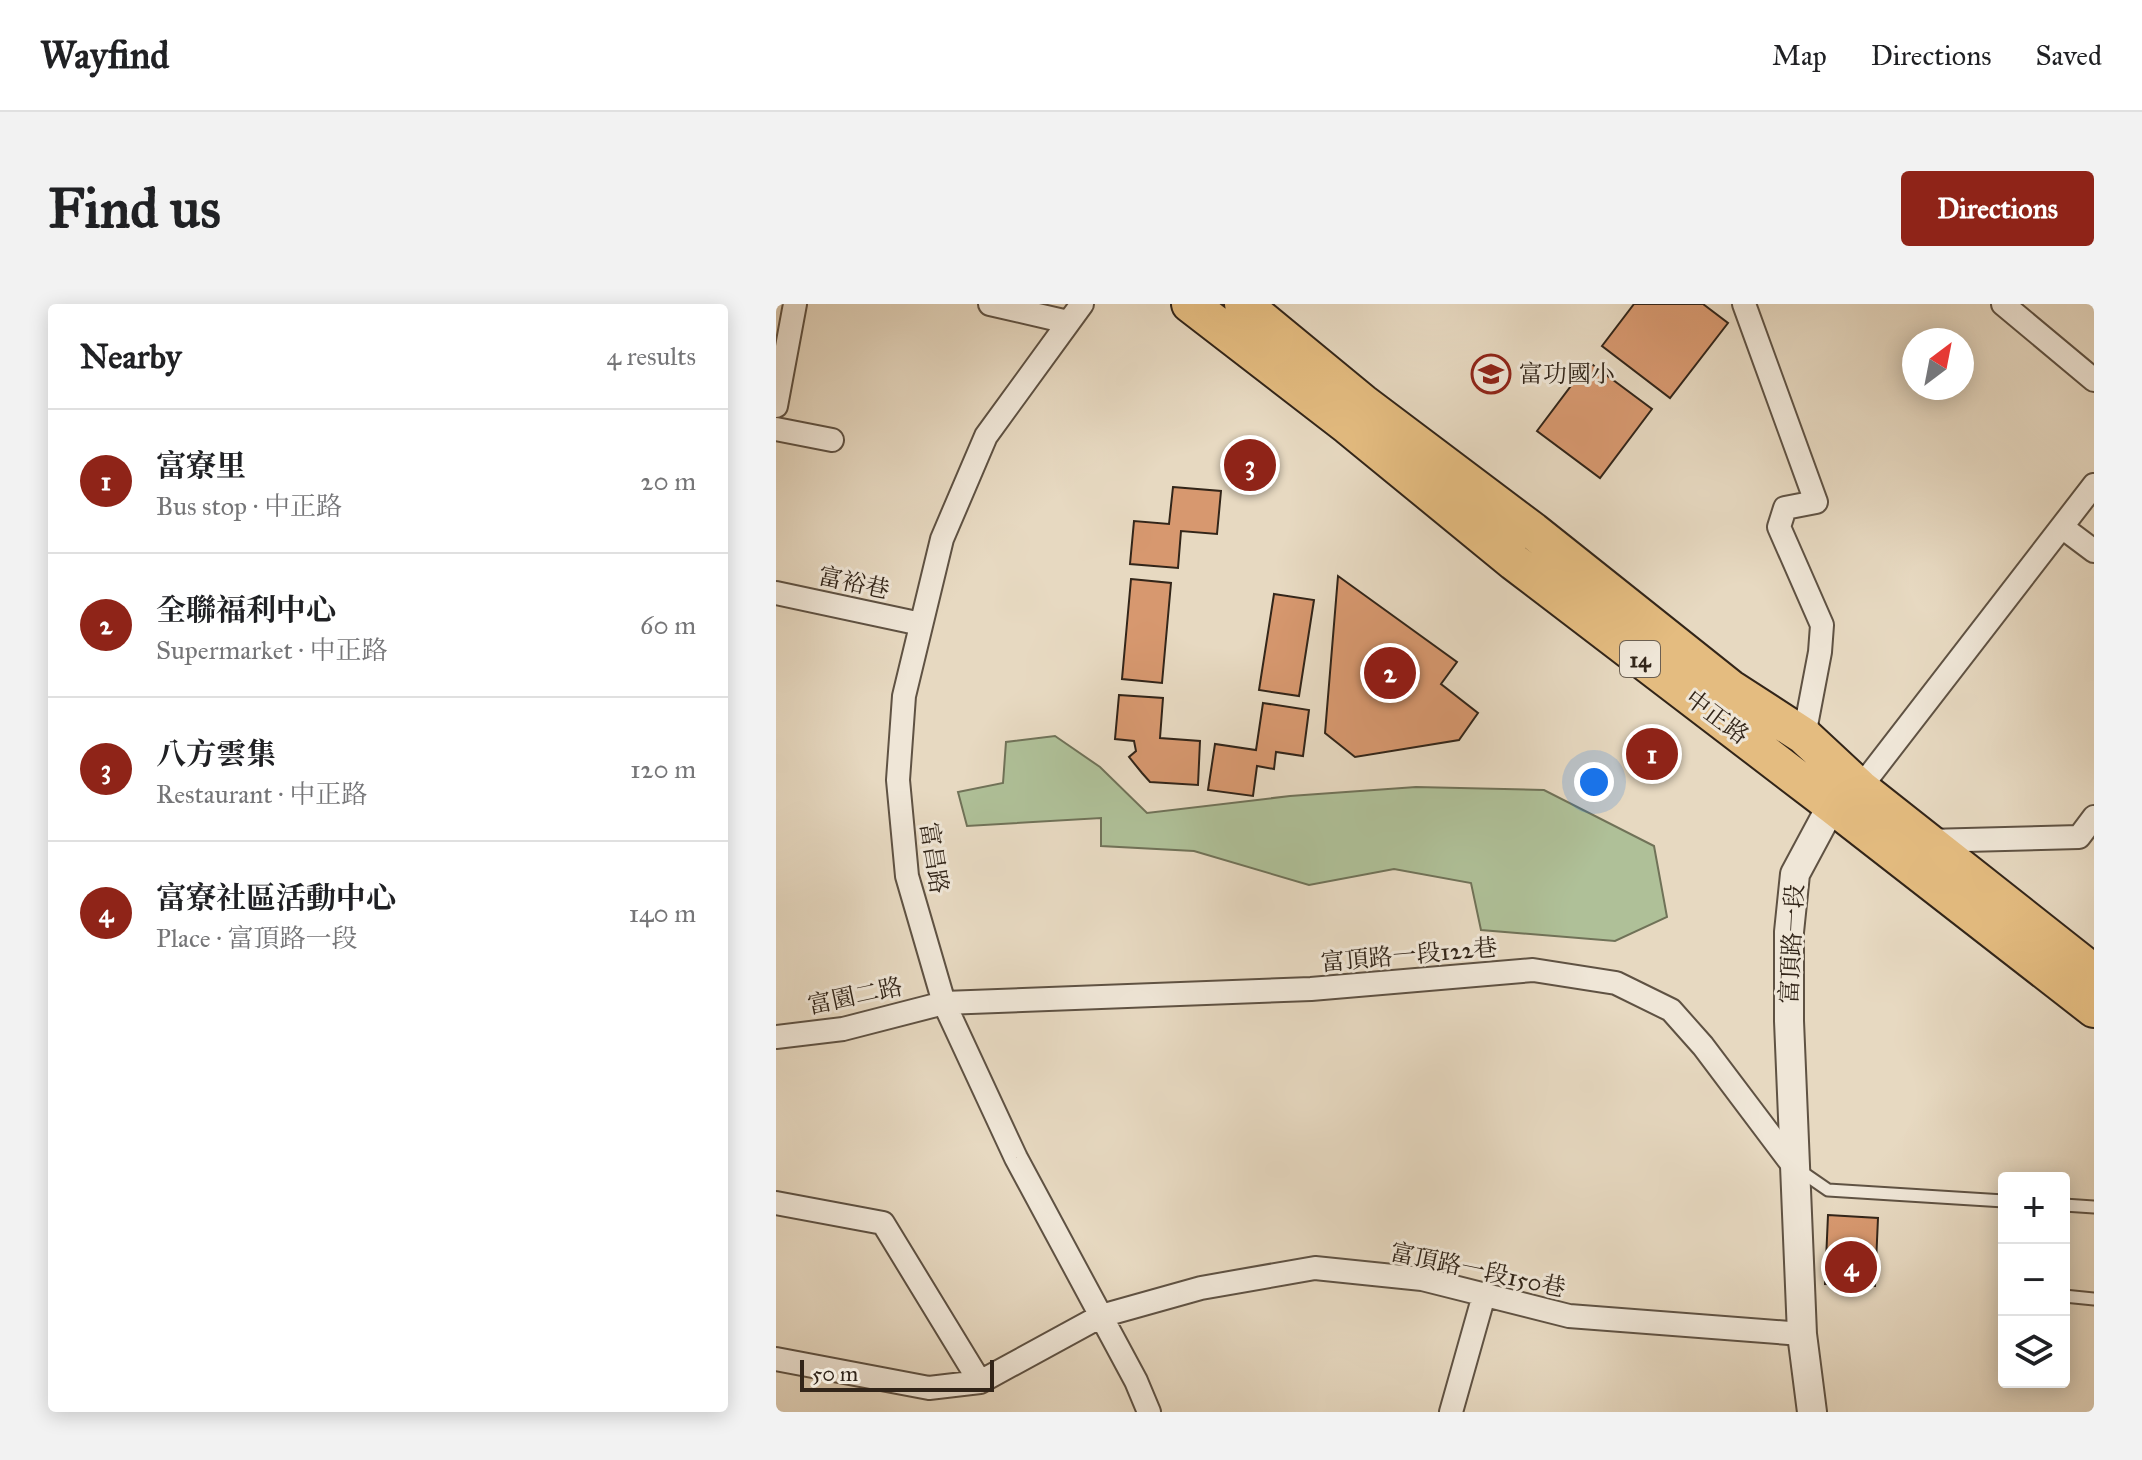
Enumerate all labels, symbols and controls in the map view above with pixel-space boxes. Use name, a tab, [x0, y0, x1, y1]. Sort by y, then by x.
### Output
text: Wayfind	[40, 32, 169, 78]
text: Map	[1772, 38, 1827, 73]
text: Directions	[1871, 38, 1992, 73]
text: Saved	[2036, 38, 2102, 73]
button: Directions	[1901, 171, 2094, 246]
text: Find us	[48, 174, 221, 242]
north arrow	[1902, 328, 1974, 400]
text: Nearby	[80, 336, 182, 377]
text: 4 results	[607, 340, 696, 372]
school or university icon: 富功國小	[1470, 353, 1512, 395]
place label: 富功國小	[1519, 359, 1615, 389]
pin: 3	[1224, 435, 1276, 495]
text: 富寮里	[156, 448, 246, 484]
text: 1	[101, 465, 111, 497]
text: 20 m	[641, 465, 696, 497]
text: Bus stop · 中正路	[156, 490, 342, 522]
street label: 富裕巷	[816, 561, 892, 605]
text: 全聯福利中心	[156, 592, 336, 628]
text: 2	[100, 609, 112, 641]
text: 60 m	[640, 609, 696, 641]
text: Supermarket · 中正路	[156, 634, 388, 666]
road number: 14	[1620, 641, 1660, 677]
pin: 2	[1364, 643, 1416, 703]
street label: 中正路	[1679, 683, 1755, 751]
pin: 1	[1626, 724, 1678, 784]
text: 八方雲集	[156, 736, 276, 772]
text: 3	[101, 753, 111, 785]
text: 120 m	[630, 753, 696, 785]
your location	[1574, 762, 1614, 802]
text: Restaurant · 中正路	[156, 778, 367, 810]
street label: 富昌路	[914, 820, 954, 896]
text: 富寮社區活動中心	[156, 880, 396, 916]
street label: 富頂路一段	[1774, 883, 1810, 1005]
text: 4	[99, 897, 113, 929]
text: 140 m	[629, 897, 696, 929]
text: Place · 富頂路一段	[156, 922, 358, 954]
street label: 富頂路一段122巷	[1319, 932, 1499, 978]
street label: 富園二路	[805, 971, 905, 1021]
map controls	[1998, 1172, 2070, 1388]
button: +	[1998, 1172, 2070, 1244]
street label: 富頂路一段150巷	[1388, 1237, 1568, 1303]
pin: 4	[1825, 1237, 1877, 1297]
button: −	[1998, 1244, 2070, 1316]
button: layers	[1998, 1316, 2070, 1388]
scale bar	[800, 1356, 994, 1392]
text: 50 m	[812, 1360, 858, 1387]

